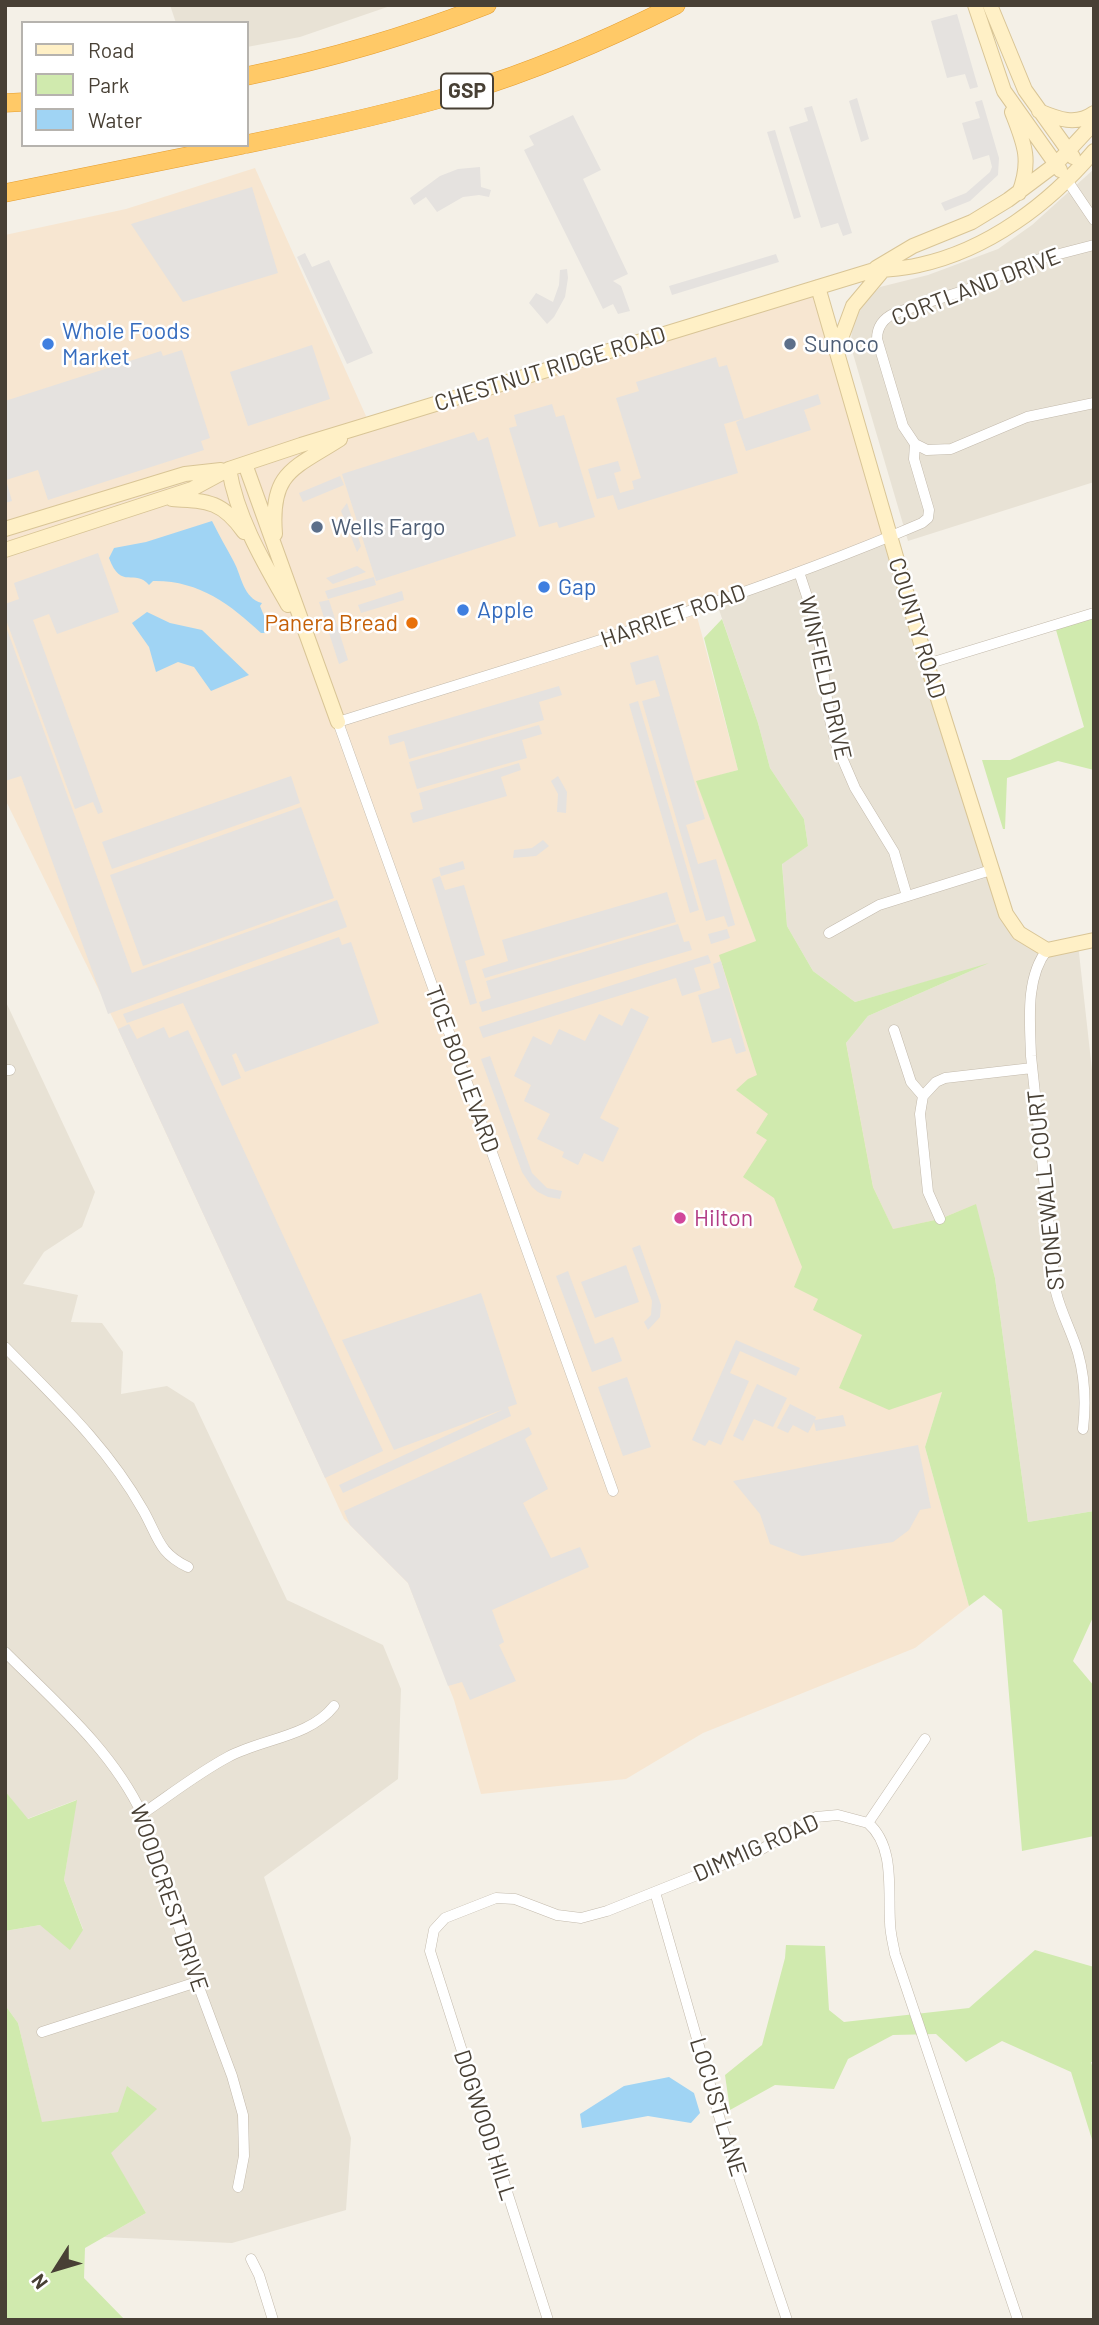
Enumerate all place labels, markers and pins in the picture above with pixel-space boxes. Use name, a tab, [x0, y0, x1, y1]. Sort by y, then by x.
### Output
place label: Whole Foods Market	[62, 317, 190, 371]
place label: Sunoco	[804, 330, 879, 358]
marker: Whole Foods Market	[40, 336, 56, 352]
marker: Sunoco	[782, 336, 798, 352]
place label: Wells Fargo	[331, 513, 446, 541]
marker: Wells Fargo	[309, 519, 325, 535]
place label: Gap	[558, 573, 596, 601]
marker: Gap	[536, 579, 552, 595]
place label: Apple	[477, 596, 534, 624]
marker: Apple	[455, 602, 471, 618]
place label: Panera Bread	[264, 609, 398, 637]
marker: Panera Bread	[404, 615, 420, 631]
place label: Hilton	[694, 1204, 753, 1232]
marker: Hilton	[672, 1210, 688, 1226]

